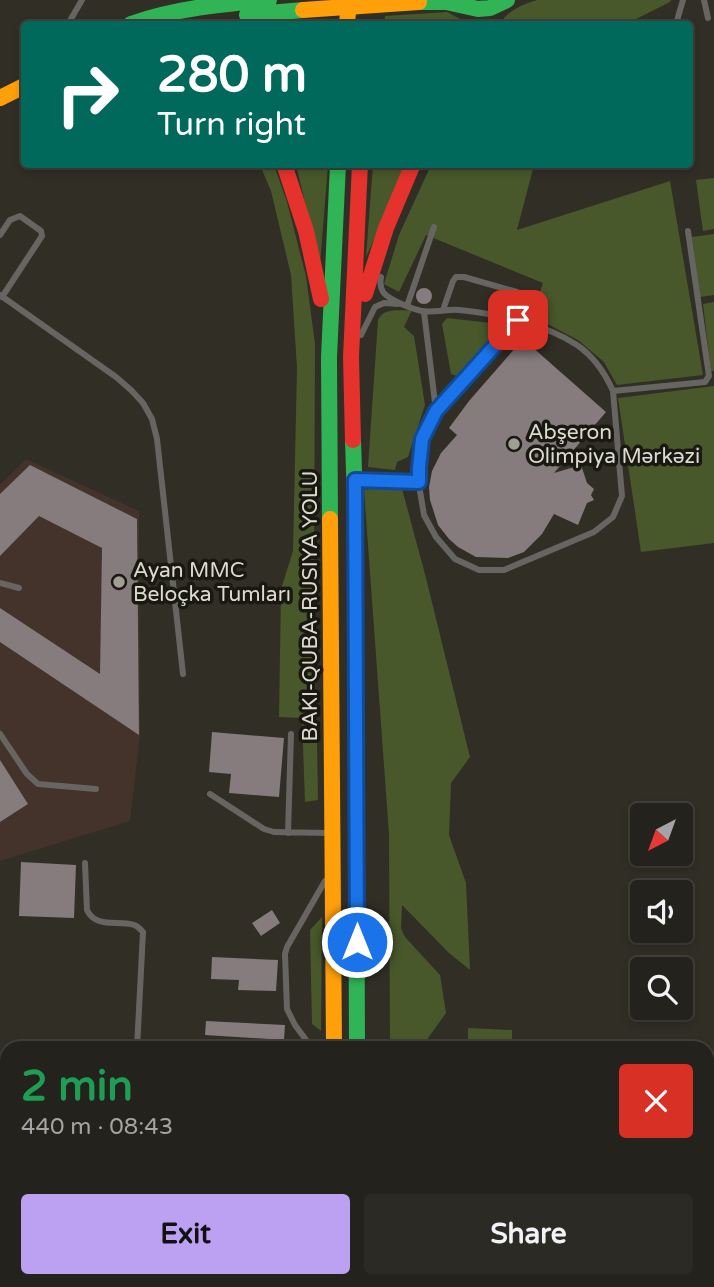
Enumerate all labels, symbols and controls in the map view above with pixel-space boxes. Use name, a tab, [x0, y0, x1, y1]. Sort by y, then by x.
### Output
text: 280 m	[157, 46, 307, 105]
icon: right	[42, 49, 133, 140]
text: Turn right	[157, 106, 306, 144]
pin	[488, 290, 548, 350]
icon: arrive	[499, 301, 537, 339]
place label: Abşeron Olimpiya Mərkəzi	[528, 420, 700, 469]
marker: Abşeron Olimpiya Mərkəzi	[506, 436, 522, 452]
street label: BAKI-QUBA-RUSIYA YOLU	[298, 471, 323, 741]
place label: Ayan MMC Beloçka Tumları	[133, 558, 291, 607]
marker: Ayan MMC Beloçka Tumları	[111, 574, 127, 590]
north arrow	[630, 803, 693, 866]
map controls	[630, 803, 693, 1020]
button: sound	[630, 880, 693, 943]
position arrow	[320, 905, 394, 979]
button: search	[630, 957, 693, 1020]
text: 2 min	[21, 1061, 133, 1112]
button: close	[619, 1064, 693, 1138]
text: 440 m · 08:43	[21, 1113, 173, 1141]
button: Exit	[21, 1194, 350, 1274]
button: Share	[364, 1194, 693, 1274]

